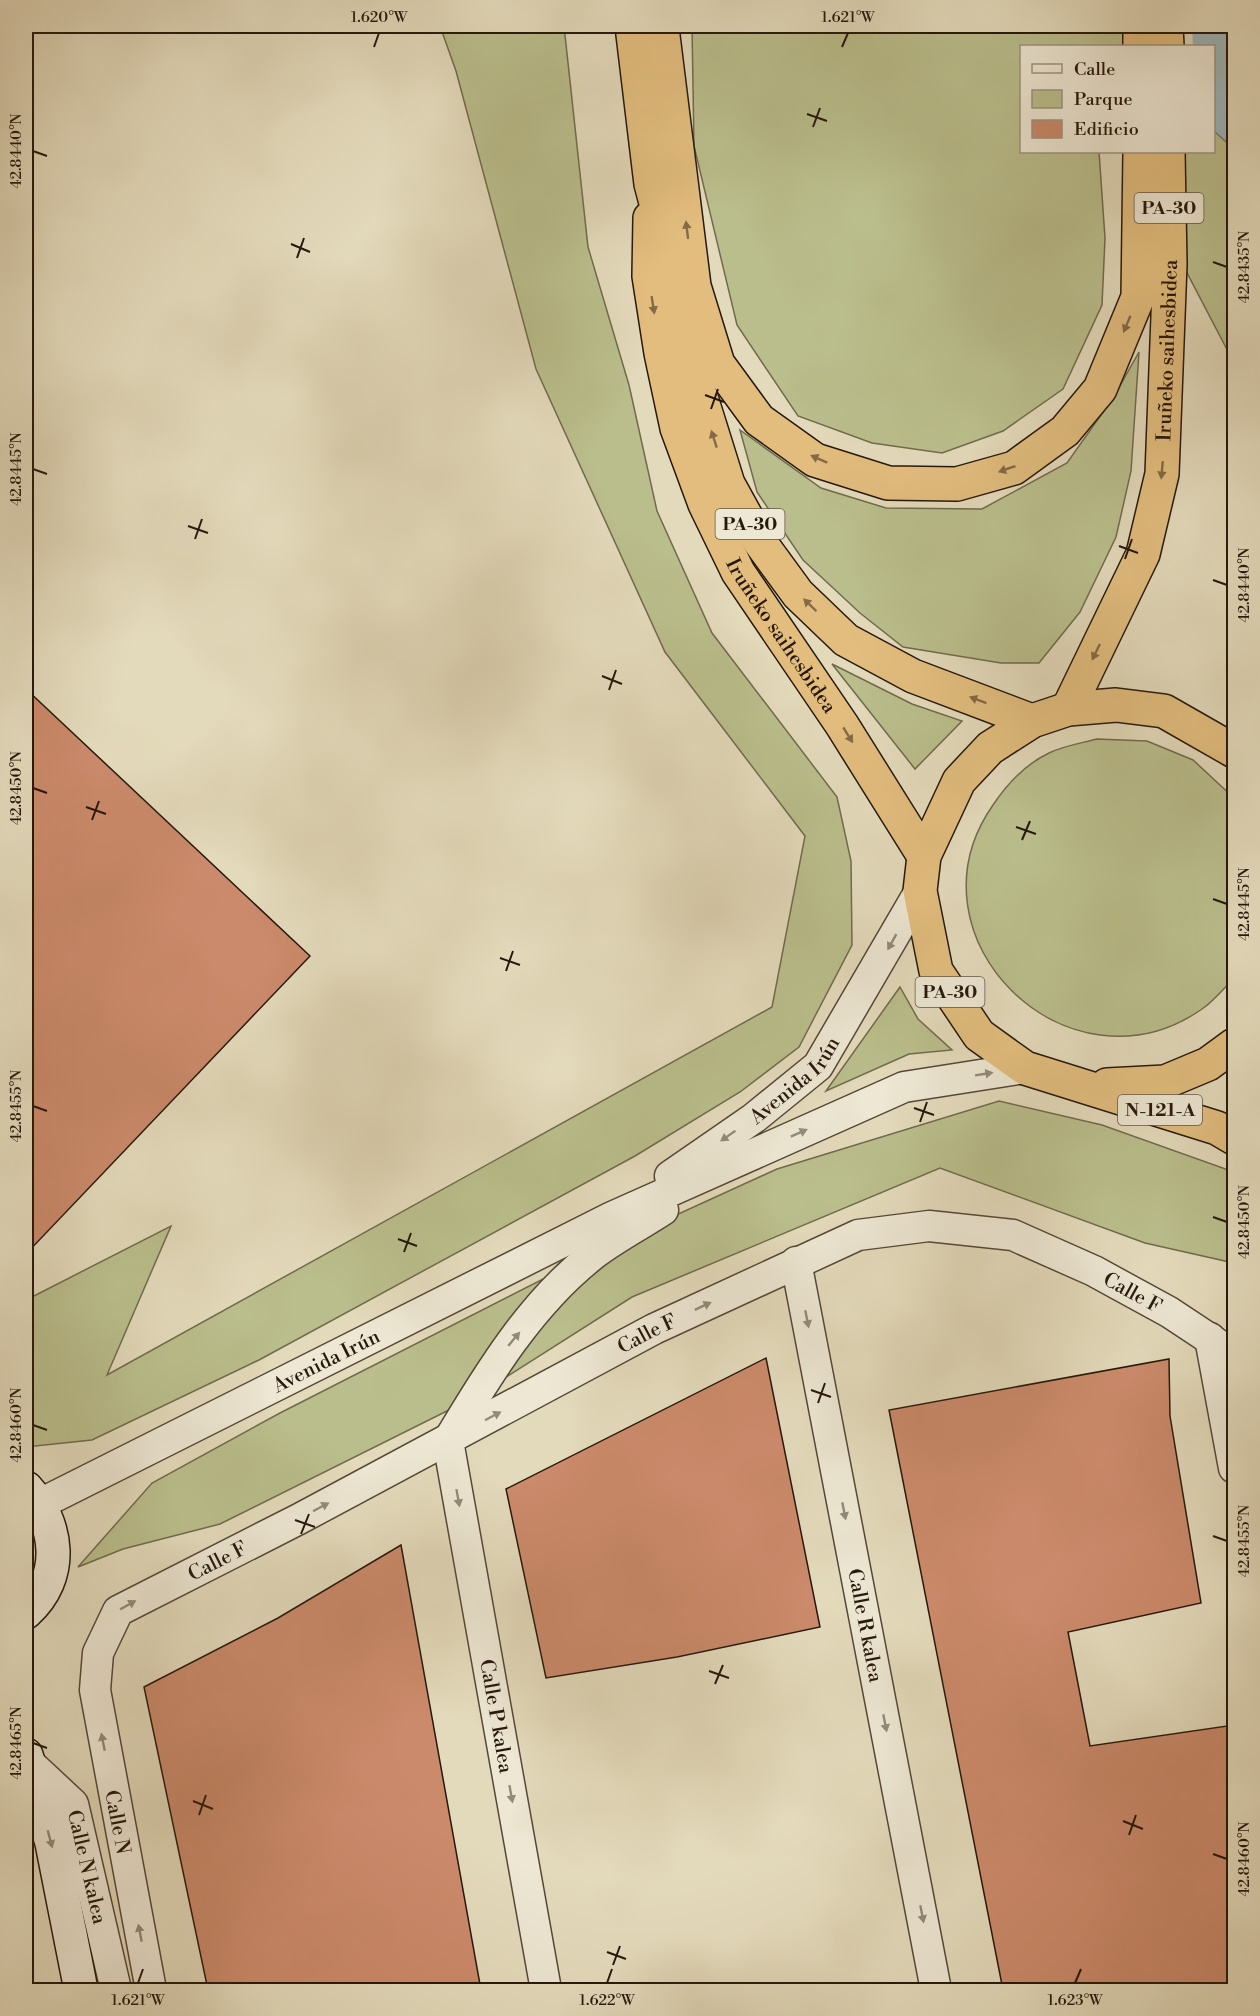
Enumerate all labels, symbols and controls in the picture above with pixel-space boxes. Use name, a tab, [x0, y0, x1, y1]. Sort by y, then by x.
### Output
text: 1.620°W	[351, 8, 408, 27]
text: 1.621°W	[821, 8, 875, 27]
legend	[1020, 45, 1215, 153]
text: Calle	[1074, 58, 1115, 81]
text: Parque	[1074, 88, 1133, 111]
text: 42.8440°N	[7, 113, 26, 189]
text: Edificio	[1074, 118, 1139, 141]
road number: PA-30	[1134, 193, 1204, 223]
one-way arrow	[682, 221, 692, 240]
text: 42.8435°N	[1235, 231, 1254, 303]
street label: Iruñeko saihesbidea	[1152, 258, 1184, 442]
one-way arrow	[649, 295, 658, 314]
one-way arrow	[1122, 315, 1131, 333]
one-way arrow	[708, 430, 718, 448]
text: 42.8445°N	[7, 432, 26, 506]
one-way arrow	[810, 455, 827, 464]
one-way arrow	[1157, 460, 1167, 479]
one-way arrow	[998, 465, 1016, 475]
road number: PA-30	[716, 509, 784, 539]
text: 42.8440°N	[1235, 547, 1254, 623]
street label: Iruñeko saihesbidea	[719, 555, 842, 719]
one-way arrow	[804, 599, 818, 613]
one-way arrow	[1091, 643, 1101, 660]
one-way arrow	[969, 695, 987, 705]
one-way arrow	[842, 727, 853, 743]
text: 42.8450°N	[7, 751, 26, 825]
text: 42.8445°N	[1235, 867, 1254, 941]
one-way arrow	[886, 934, 897, 950]
road number: PA-30	[916, 977, 984, 1007]
street label: Avenida Irún	[744, 1033, 846, 1131]
text: 42.8455°N	[7, 1070, 26, 1142]
one-way arrow	[974, 1070, 993, 1079]
road number: N-121-A	[1118, 1095, 1202, 1125]
one-way arrow	[791, 1128, 809, 1138]
one-way arrow	[721, 1130, 737, 1142]
text: 42.8450°N	[1235, 1185, 1254, 1259]
street label: Calle F	[1098, 1267, 1166, 1320]
one-way arrow	[695, 1301, 712, 1310]
street label: Calle F	[613, 1309, 681, 1360]
one-way arrow	[803, 1310, 812, 1329]
street label: Avenida Irún	[268, 1324, 385, 1400]
one-way arrow	[507, 1331, 520, 1347]
text: 42.8460°N	[7, 1388, 26, 1462]
one-way arrow	[485, 1411, 502, 1421]
one-way arrow	[454, 1489, 463, 1508]
one-way arrow	[840, 1501, 849, 1520]
one-way arrow	[312, 1503, 330, 1513]
text: 42.8455°N	[1235, 1505, 1254, 1577]
street label: Calle F	[184, 1537, 252, 1587]
street label: Calle R kalea	[841, 1567, 888, 1685]
one-way arrow	[120, 1600, 137, 1610]
street label: Calle P kalea	[473, 1657, 518, 1776]
text: 42.8465°N	[7, 1706, 26, 1780]
one-way arrow	[881, 1713, 890, 1732]
one-way arrow	[98, 1732, 107, 1751]
one-way arrow	[507, 1784, 516, 1803]
street label: Calle N	[98, 1788, 135, 1857]
street label: Calle N kalea	[61, 1808, 112, 1927]
text: 42.8460°N	[1235, 1822, 1254, 1896]
one-way arrow	[46, 1829, 56, 1848]
one-way arrow	[918, 1905, 927, 1924]
one-way arrow	[135, 1923, 144, 1942]
text: 1.621°W	[111, 1991, 165, 2010]
text: 1.622°W	[579, 1991, 635, 2010]
text: 1.623°W	[1047, 1991, 1103, 2010]

